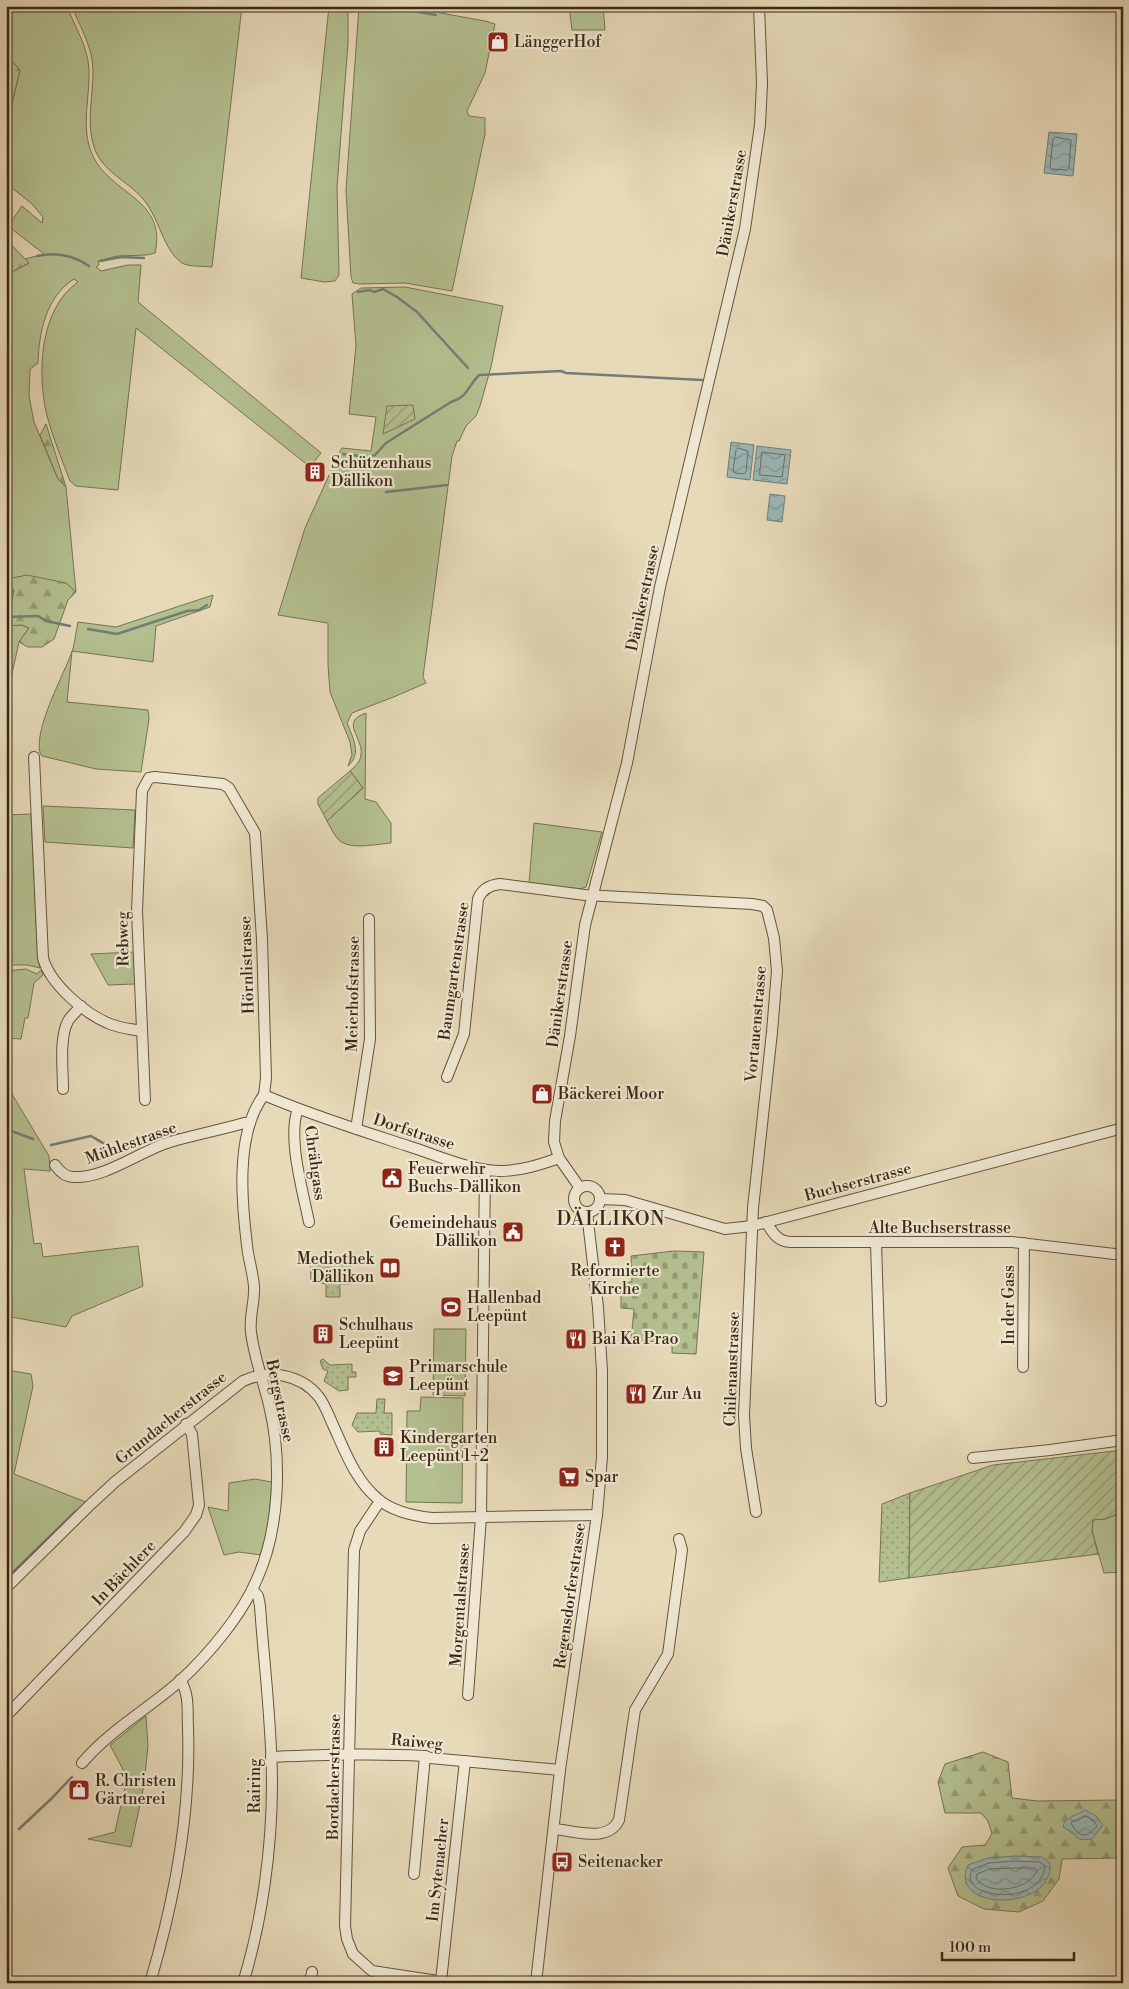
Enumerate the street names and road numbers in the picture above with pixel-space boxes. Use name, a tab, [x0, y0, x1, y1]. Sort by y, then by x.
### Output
street label: Dänikerstrasse	[713, 148, 751, 258]
street label: Dänikerstrasse	[622, 543, 664, 653]
street label: Baumgartenstrasse	[434, 901, 474, 1042]
street label: Rebweg	[113, 910, 133, 967]
street label: Hörnlistrasse	[235, 915, 259, 1015]
street label: Meierhofstrasse	[342, 936, 364, 1052]
street label: Dänikerstrasse	[543, 939, 577, 1049]
street label: Vortauenstrasse	[741, 965, 771, 1084]
street label: Dorfstrasse	[371, 1109, 457, 1155]
street label: Mühlestrasse	[83, 1117, 179, 1169]
street label: Chrähgass	[300, 1124, 330, 1202]
street label: Buchserstrasse	[801, 1158, 914, 1206]
street label: Alte Buchserstrasse	[868, 1218, 1011, 1238]
street label: In der Gass	[999, 1265, 1019, 1345]
street label: Chilenaustrasse	[720, 1311, 744, 1427]
street label: Bergstrasse	[261, 1357, 299, 1444]
street label: Grundacherstrasse	[111, 1367, 231, 1469]
street label: Regensdorferstrasse	[550, 1522, 590, 1670]
street label: In Bächlere	[88, 1536, 160, 1610]
street label: Morgentalstrasse	[446, 1542, 474, 1668]
street label: Bordacherstrasse	[323, 1714, 345, 1841]
street label: Raiweg	[390, 1730, 445, 1754]
street label: Rairing	[245, 1758, 265, 1814]
street label: Im Sytenacher	[423, 1817, 453, 1923]

